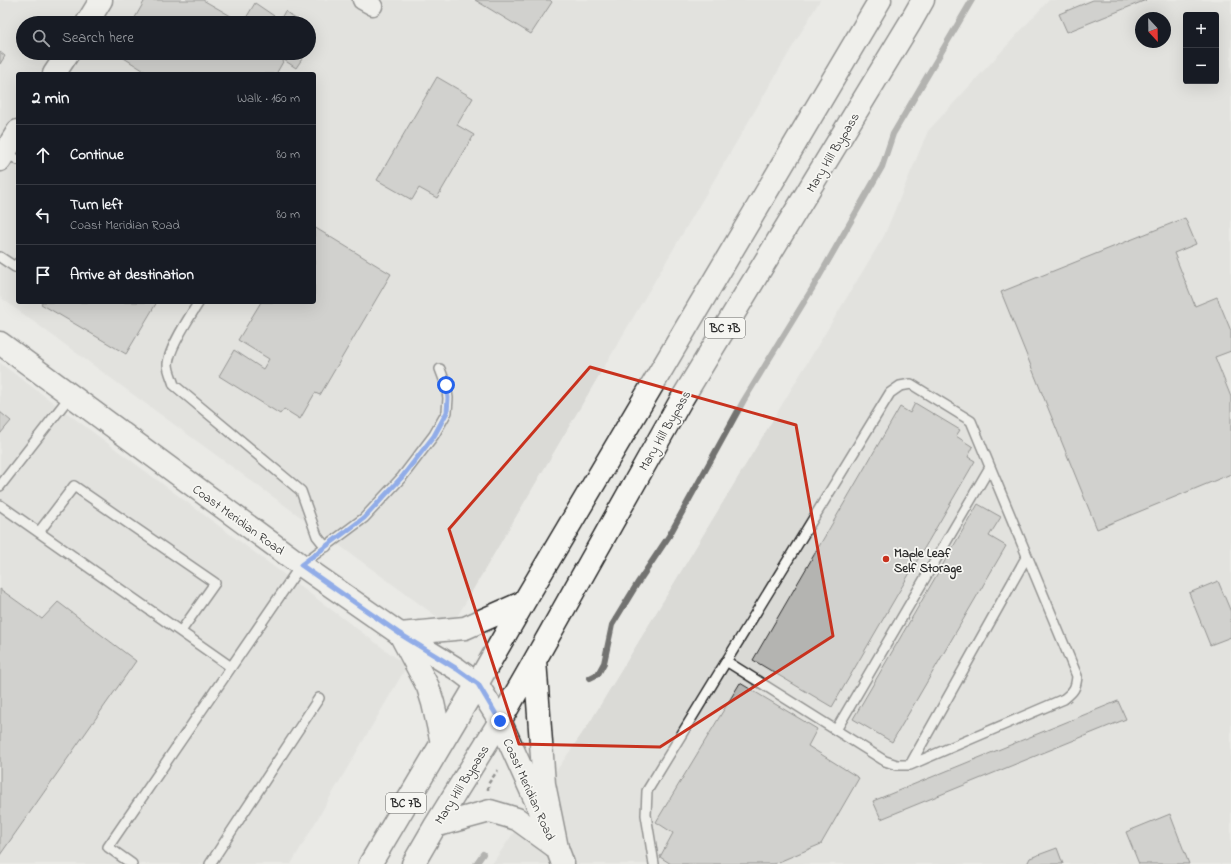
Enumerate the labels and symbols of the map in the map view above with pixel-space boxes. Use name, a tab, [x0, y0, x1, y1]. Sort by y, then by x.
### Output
north arrow	[1135, 12, 1171, 48]
street label: Mary Hill Bypass	[802, 109, 866, 197]
road number: BC 7B	[705, 318, 745, 338]
route start	[437, 376, 455, 394]
street label: Mary Hill Bypass	[635, 387, 697, 475]
street label: Coast Meridian Road	[188, 480, 289, 561]
place label: Maple Leaf Self Storage	[894, 544, 963, 580]
marker: Maple Leaf Self Storage	[881, 554, 891, 564]
route end	[491, 712, 509, 730]
street label: Coast Meridian Road	[498, 736, 560, 844]
street label: Mary Hill Bypass	[430, 741, 495, 829]
road number: BC 7B	[386, 793, 426, 813]

